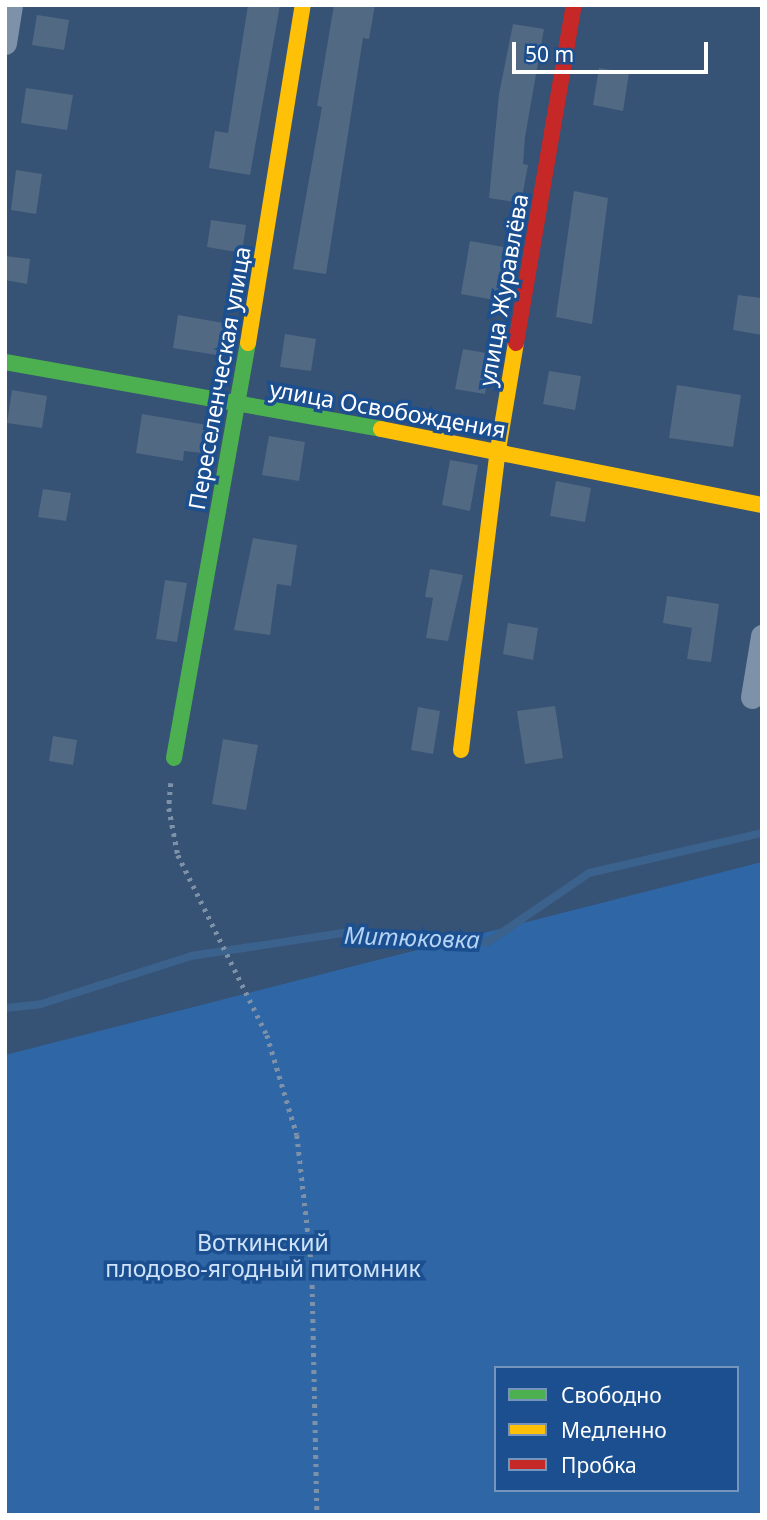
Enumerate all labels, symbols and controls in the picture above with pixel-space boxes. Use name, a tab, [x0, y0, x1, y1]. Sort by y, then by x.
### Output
scale bar	[515, 28, 711, 72]
text: 50 m	[525, 40, 574, 68]
street label: улица Журавлёва	[472, 192, 534, 388]
street label: Переселенческая улица	[182, 244, 256, 512]
street label: улица Освобождения	[268, 375, 508, 443]
water label: Митюковка	[344, 920, 480, 954]
park label: Воткинский плодово-ягодный питомник	[105, 1228, 421, 1282]
legend	[494, 1366, 739, 1492]
text: Свободно	[561, 1381, 662, 1409]
text: Медленно	[561, 1416, 667, 1444]
text: Пробка	[561, 1451, 637, 1479]

